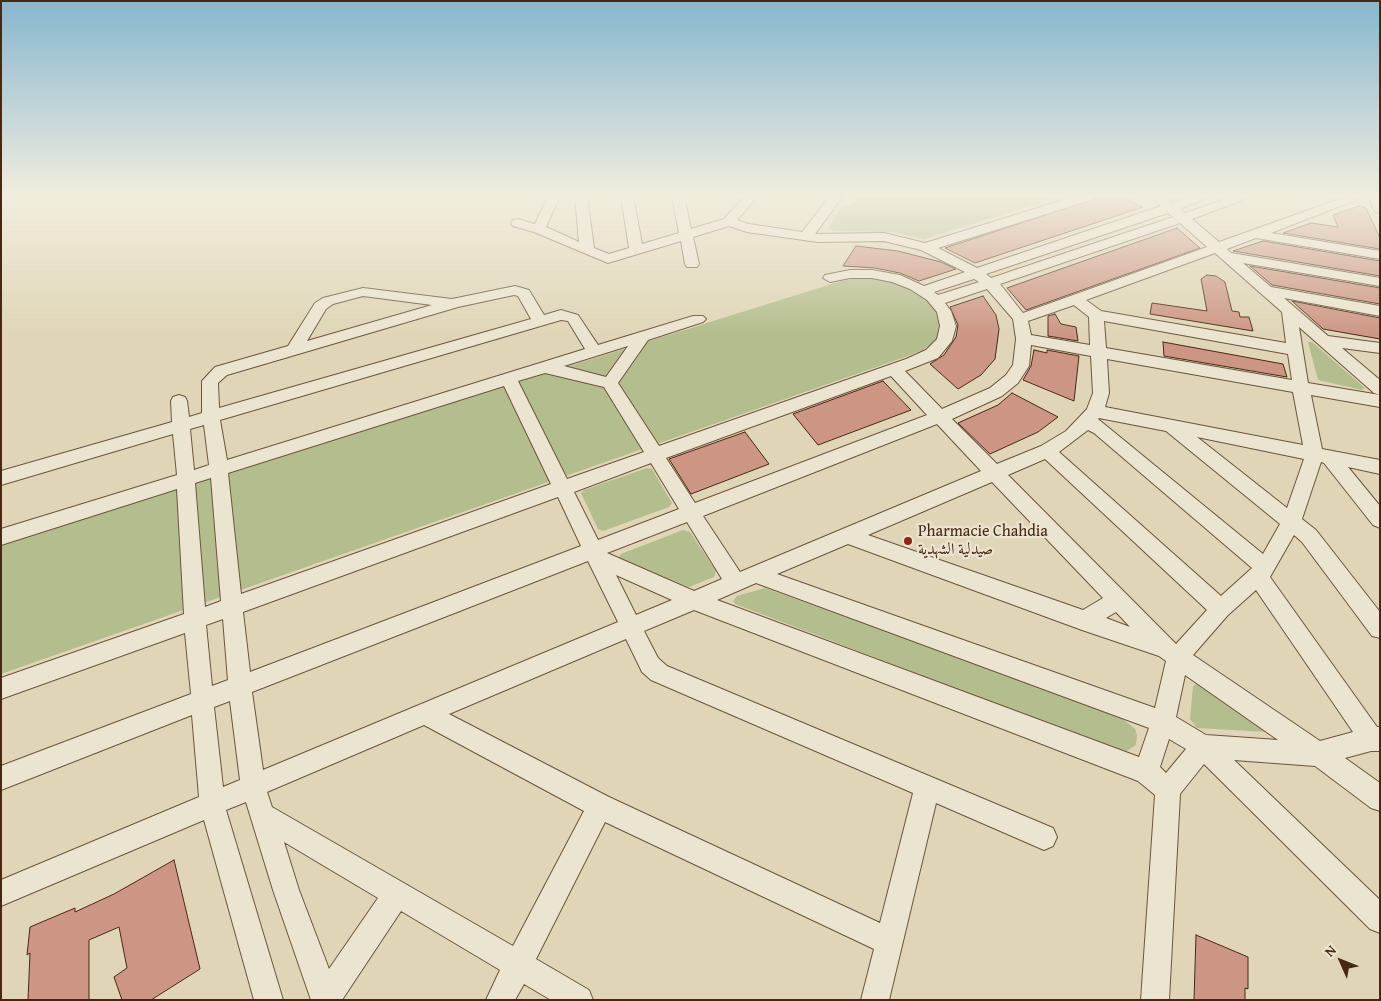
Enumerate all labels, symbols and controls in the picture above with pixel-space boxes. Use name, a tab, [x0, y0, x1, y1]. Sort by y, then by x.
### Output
place label: Pharmacie Chahdia صيدلية الشهدية	[918, 522, 1048, 560]
marker: Pharmacie Chahdia صيدلية الشهدية	[902, 535, 914, 547]
north arrow	[1316, 936, 1366, 986]
text: N	[1320, 940, 1341, 961]

